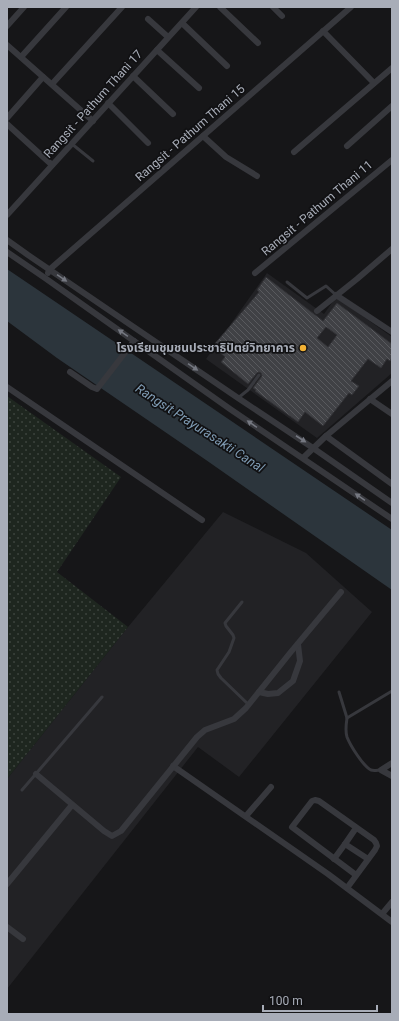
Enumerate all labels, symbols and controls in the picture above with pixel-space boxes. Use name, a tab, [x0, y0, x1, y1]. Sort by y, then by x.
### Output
street label: Rangsit - Pathum Thani 17	[41, 47, 145, 161]
street label: Rangsit - Pathum Thani 15	[132, 82, 248, 184]
street label: Rangsit - Pathum Thani 11	[259, 158, 375, 258]
one-way arrow	[56, 275, 68, 282]
one-way arrow	[118, 329, 129, 337]
place label: โรงเรียนชุมชนประชาธิปัตย์วิทยาคาร	[116, 341, 295, 355]
marker: โรงเรียนชุมชนประชาธิปัตย์วิทยาคาร	[298, 343, 308, 353]
one-way arrow	[187, 363, 198, 371]
water label: Rangsit Prayurasakti Canal	[133, 381, 268, 476]
one-way arrow	[247, 420, 258, 428]
one-way arrow	[295, 436, 307, 443]
one-way arrow	[355, 493, 365, 501]
scale bar	[263, 987, 377, 1013]
text: 100 m	[269, 994, 303, 1008]

